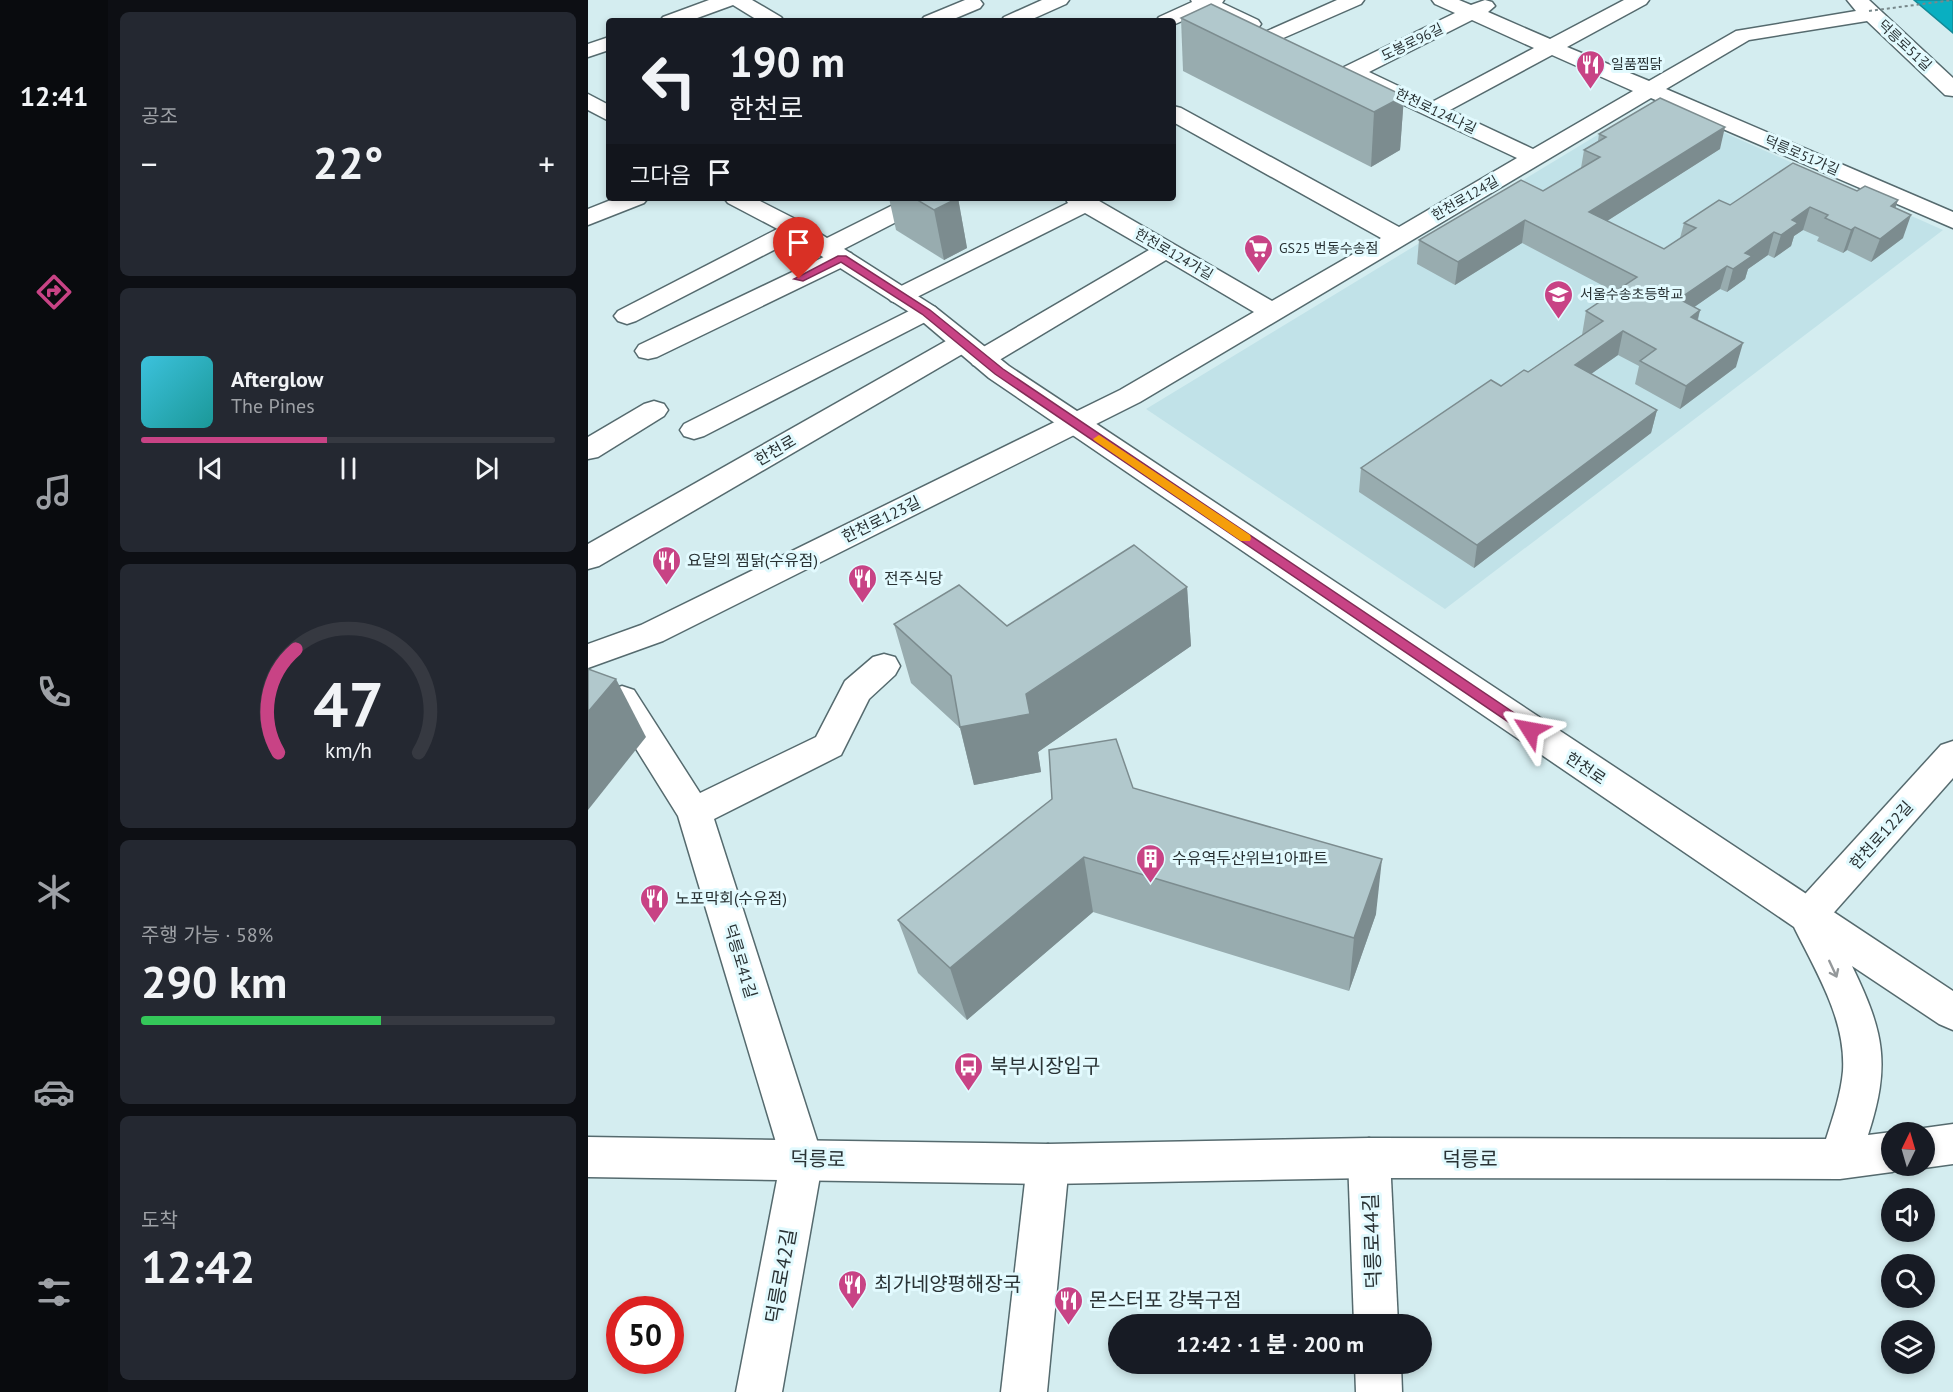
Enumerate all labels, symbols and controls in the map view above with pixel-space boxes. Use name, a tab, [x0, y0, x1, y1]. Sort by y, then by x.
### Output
street label: 덕릉로51길	[1874, 16, 1936, 74]
street label: 도봉로96길	[1378, 19, 1446, 65]
text: 190 m	[729, 34, 845, 89]
icon: left	[630, 42, 708, 120]
restaurant icon: 일품찜닭	[1574, 48, 1606, 90]
place label: 일품찜닭	[1611, 55, 1663, 73]
text: 12:41	[20, 79, 88, 113]
street label: 한천로124나길	[1393, 84, 1479, 138]
text: 한천로	[729, 91, 804, 125]
text: 공조	[141, 103, 178, 129]
street label: 덕릉로51가길	[1762, 131, 1842, 179]
text: 22°	[313, 133, 383, 191]
text: −	[141, 142, 158, 185]
text: +	[538, 142, 555, 185]
icon: arrive	[703, 156, 736, 189]
text: 그다음	[630, 161, 691, 189]
street label: 한천로124길	[1428, 172, 1502, 224]
pin	[773, 217, 824, 279]
street label: 한천로124가길	[1132, 224, 1216, 284]
icon: arrive	[782, 226, 815, 259]
supermarket icon: GS25 번동수송점	[1242, 232, 1274, 274]
place label: GS25 번동수송점	[1279, 239, 1378, 257]
icon: directions	[33, 271, 75, 313]
school or university icon: 서울수송초등학교	[1543, 278, 1575, 320]
place label: 서울수송초등학교	[1580, 285, 1683, 303]
text: Afterglow	[231, 365, 323, 393]
text: The Pines	[231, 393, 315, 419]
street label: 한천로	[751, 430, 799, 470]
icon: previous	[194, 452, 227, 485]
icon: pause	[332, 452, 365, 485]
icon: next	[470, 452, 503, 485]
icon: music	[33, 471, 75, 513]
street label: 한천로123길	[838, 491, 924, 547]
restaurant icon: 요달의 찜닭(수유점)	[650, 544, 682, 586]
place label: 요달의 찜닭(수유점)	[687, 550, 818, 570]
restaurant icon: 전주식당	[847, 562, 879, 604]
place label: 전주식당	[884, 568, 943, 588]
text: 47	[313, 663, 383, 744]
icon: phone	[33, 671, 75, 713]
position arrow	[1498, 698, 1562, 762]
text: km/h	[324, 736, 371, 764]
street label: 한천로	[1562, 747, 1610, 789]
street label: 한천로122길	[1845, 797, 1917, 873]
building icon: 수유역두산위브1아파트	[1135, 842, 1167, 884]
place label: 수유역두산위브1아파트	[1172, 848, 1328, 868]
icon: climate	[33, 871, 75, 913]
restaurant icon: 노포막회(수유점)	[638, 882, 670, 924]
place label: 노포막회(수유점)	[675, 888, 787, 908]
text: 주행 가능 · 58%	[141, 922, 273, 948]
street label: 덕릉로41길	[720, 922, 762, 1000]
text: 290 km	[141, 952, 287, 1010]
one-way arrow	[1828, 960, 1839, 978]
bus stop icon: 북부시장입구	[953, 1050, 985, 1092]
place label: 북부시장입구	[990, 1053, 1100, 1079]
icon: car	[33, 1071, 75, 1113]
north arrow	[1881, 1122, 1935, 1176]
map controls	[1881, 1122, 1935, 1374]
street label: 덕릉로	[790, 1146, 846, 1172]
street label: 덕릉로	[1442, 1146, 1498, 1172]
button: sound	[1881, 1188, 1935, 1242]
street label: 덕릉로44길	[1357, 1193, 1387, 1289]
text: 도착	[141, 1207, 178, 1233]
street label: 덕릉로42길	[760, 1227, 802, 1325]
text: 12:42	[141, 1237, 255, 1295]
button: search	[1881, 1254, 1935, 1308]
restaurant icon: 최가네양평해장국	[837, 1268, 869, 1310]
icon: filters	[33, 1271, 75, 1313]
place label: 최가네양평해장국	[874, 1271, 1021, 1297]
restaurant icon: 몬스터포 강북구점	[1052, 1284, 1084, 1326]
place label: 몬스터포 강북구점	[1089, 1287, 1242, 1313]
speed limit sign: 50	[606, 1296, 684, 1374]
button: layers	[1881, 1320, 1935, 1374]
text: 12:42 · 1 분 · 200 m	[1176, 1330, 1364, 1358]

